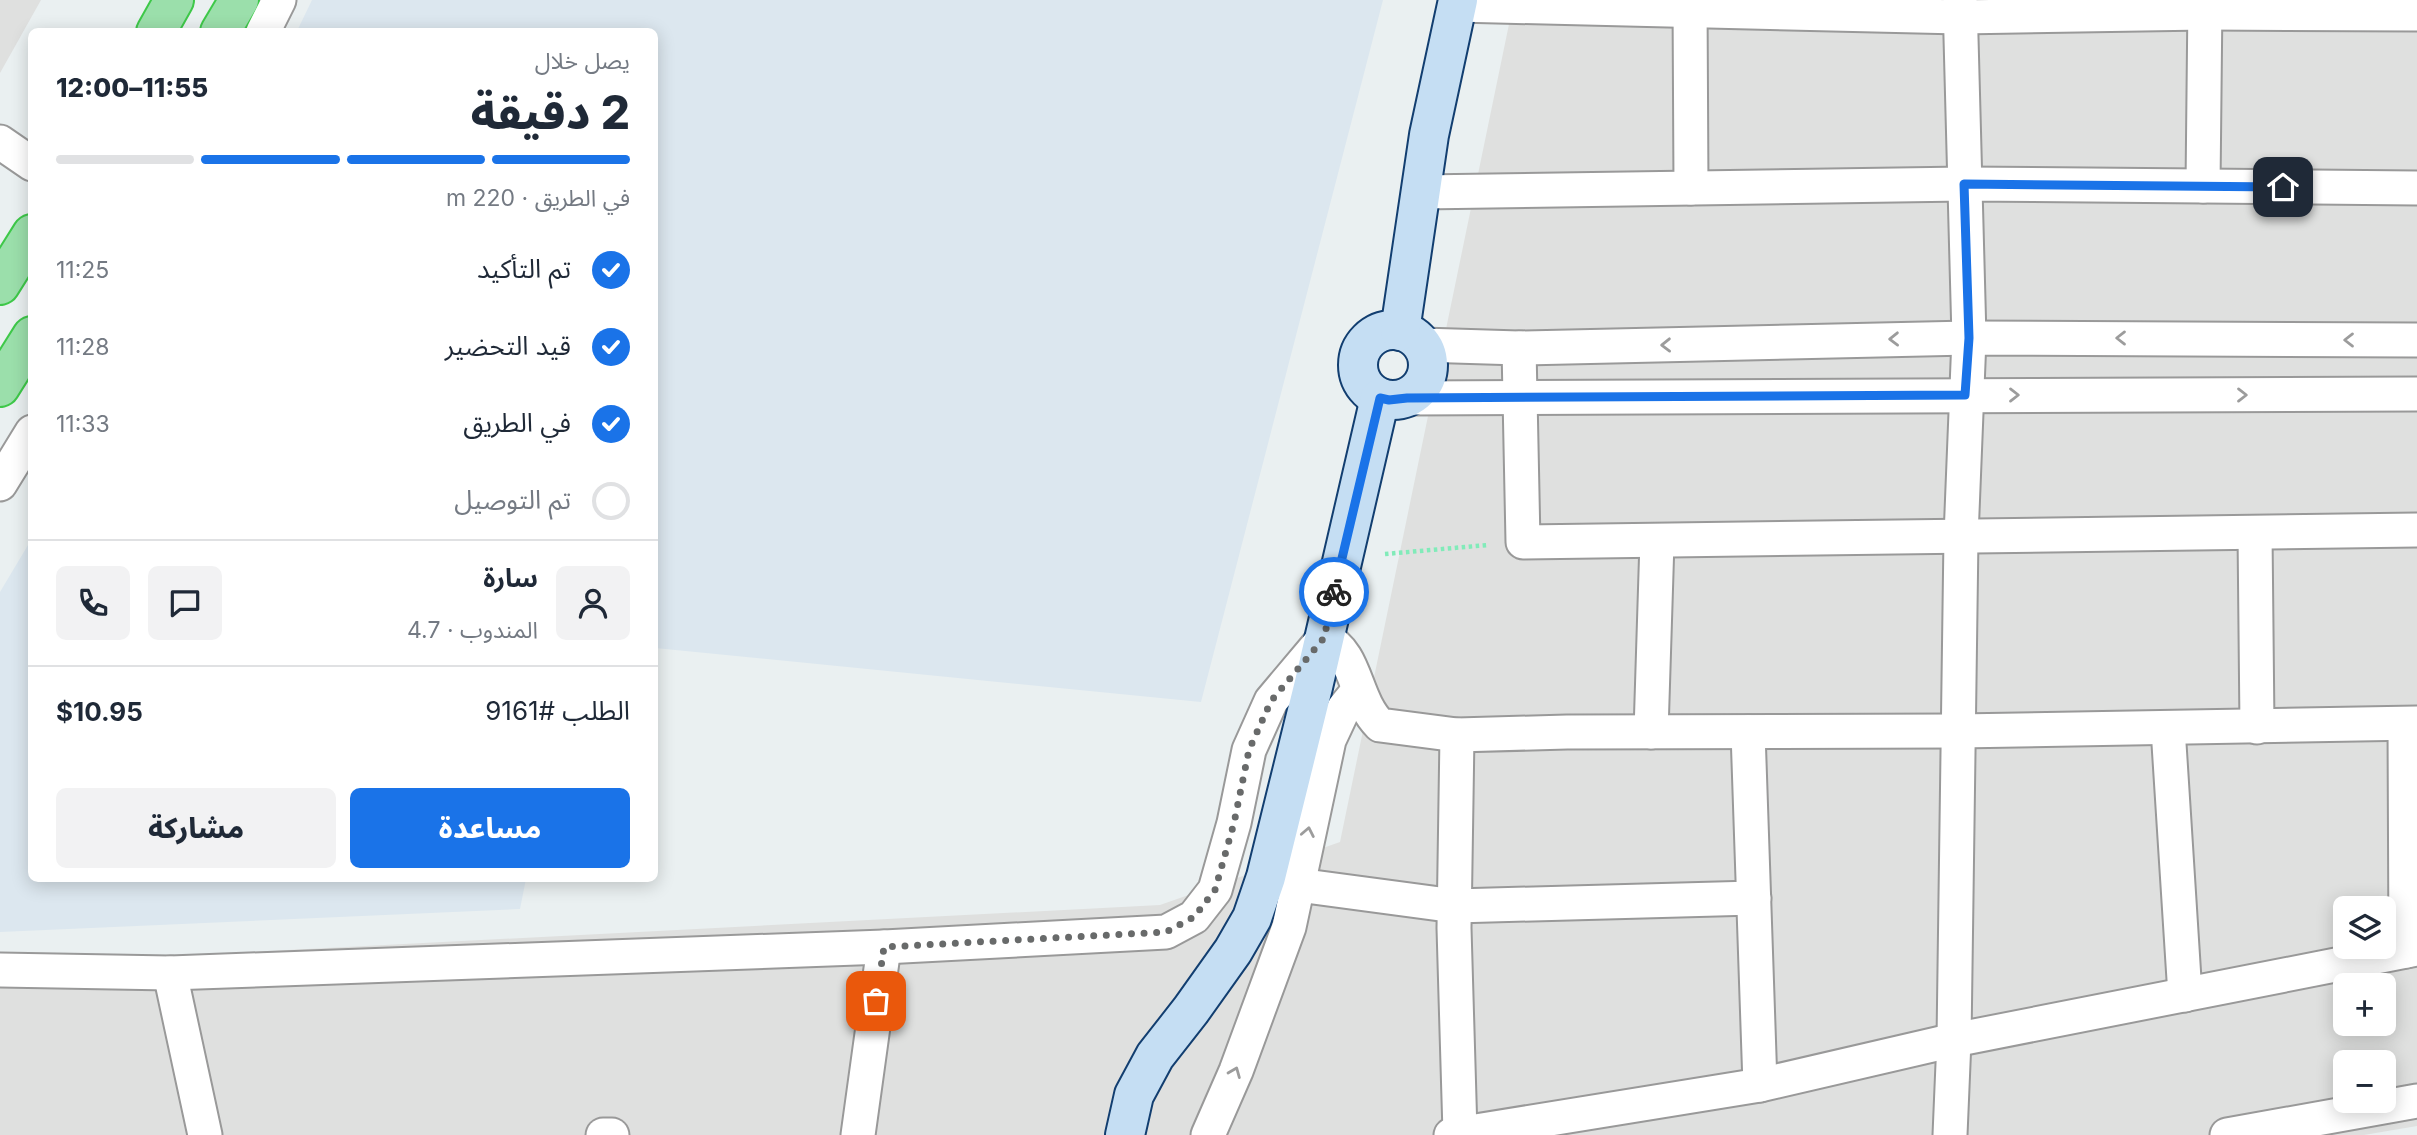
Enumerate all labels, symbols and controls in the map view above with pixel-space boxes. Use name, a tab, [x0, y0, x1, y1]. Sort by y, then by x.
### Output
text: يصل خلال	[535, 47, 630, 75]
text: 11:55–12:00	[56, 72, 208, 103]
text: 2 دقيقة	[470, 84, 630, 140]
pin	[2253, 157, 2313, 217]
icon: home	[2264, 168, 2302, 206]
text: في الطريق · 220 m	[446, 184, 630, 212]
icon: check	[592, 251, 630, 289]
text: تم التأكيد	[477, 253, 571, 284]
text: 11:25	[56, 256, 109, 284]
icon: check	[592, 328, 630, 366]
text: قيد التحضير	[445, 330, 571, 361]
one-way arrow	[2116, 331, 2127, 346]
one-way arrow	[1888, 332, 1899, 347]
one-way arrow	[2343, 332, 2354, 348]
text: 11:28	[56, 333, 110, 361]
one-way arrow	[1661, 337, 1672, 352]
one-way arrow	[2010, 387, 2020, 403]
one-way arrow	[2237, 387, 2248, 403]
icon: check	[592, 405, 630, 443]
text: في الطريق	[463, 407, 571, 438]
text: 11:33	[56, 410, 110, 438]
text: تم التوصيل	[454, 484, 571, 515]
courier	[1299, 557, 1369, 627]
text: سارة	[483, 562, 538, 593]
button: phone	[56, 566, 130, 640]
button: chat	[148, 566, 222, 640]
button: person	[556, 566, 630, 640]
icon: bike	[1315, 573, 1353, 611]
text: المندوب · 4.7	[407, 616, 538, 644]
text: الطلب #9161	[485, 695, 630, 726]
text: $10.95	[56, 696, 143, 727]
button: مشاركة	[56, 788, 336, 868]
button: مساعدة	[350, 788, 630, 868]
one-way arrow	[1300, 826, 1315, 838]
map controls	[2333, 896, 2396, 1113]
button: layers	[2333, 896, 2396, 959]
pin	[846, 971, 906, 1031]
button: +	[2333, 973, 2396, 1036]
icon: bag	[857, 982, 895, 1020]
button: −	[2333, 1050, 2396, 1113]
one-way arrow	[1227, 1067, 1241, 1080]

